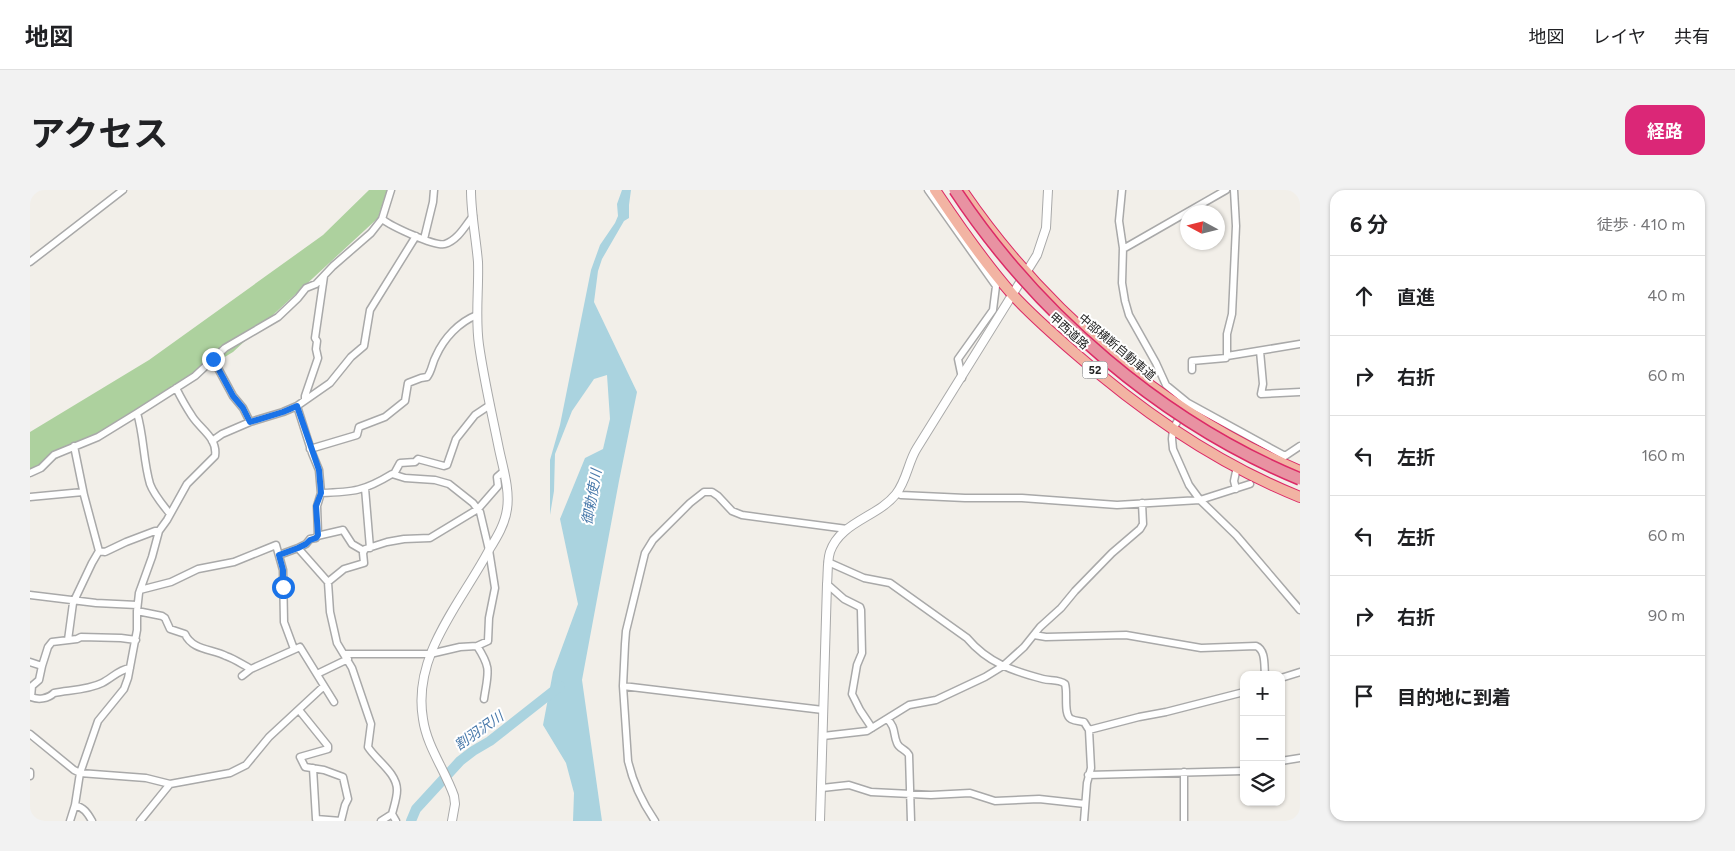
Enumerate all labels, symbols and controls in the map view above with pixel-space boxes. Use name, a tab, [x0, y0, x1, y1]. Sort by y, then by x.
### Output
text: 地図	[25, 22, 73, 51]
text: 地図	[1529, 26, 1565, 48]
text: レイヤ	[1593, 26, 1646, 48]
text: 共有	[1674, 26, 1710, 48]
button: 経路	[1625, 105, 1705, 155]
text: アクセス	[30, 113, 168, 155]
north arrow	[1180, 205, 1225, 250]
text: 6 分	[1350, 212, 1388, 237]
text: 徒歩 · 410 m	[1597, 215, 1685, 234]
icon: ahead	[1350, 282, 1378, 310]
text: 直進	[1397, 286, 1435, 309]
text: 40 m	[1647, 286, 1685, 305]
street label: 甲西道路	[1046, 310, 1092, 352]
street label: 中部横断自動車道	[1076, 311, 1158, 383]
route end	[202, 348, 225, 371]
road number: 52	[1082, 362, 1108, 378]
icon: right	[1350, 362, 1378, 390]
text: 右折	[1397, 366, 1435, 389]
text: 60 m	[1648, 366, 1685, 385]
icon: left	[1350, 442, 1378, 470]
text: 左折	[1397, 446, 1435, 469]
text: 160 m	[1642, 446, 1685, 465]
water label: 御勅使川	[579, 466, 606, 526]
icon: left	[1350, 522, 1378, 550]
text: 左折	[1397, 526, 1435, 549]
text: 60 m	[1648, 526, 1685, 545]
route start	[272, 576, 295, 599]
icon: right	[1350, 602, 1378, 630]
text: 右折	[1397, 606, 1435, 629]
text: 90 m	[1648, 606, 1685, 625]
map controls	[1240, 671, 1285, 806]
button: +	[1240, 671, 1285, 716]
icon: arrive	[1350, 682, 1378, 710]
text: 目的地に到着	[1397, 686, 1511, 709]
water label: 割羽沢川	[451, 707, 508, 754]
button: −	[1240, 716, 1285, 761]
button: layers	[1240, 761, 1285, 806]

